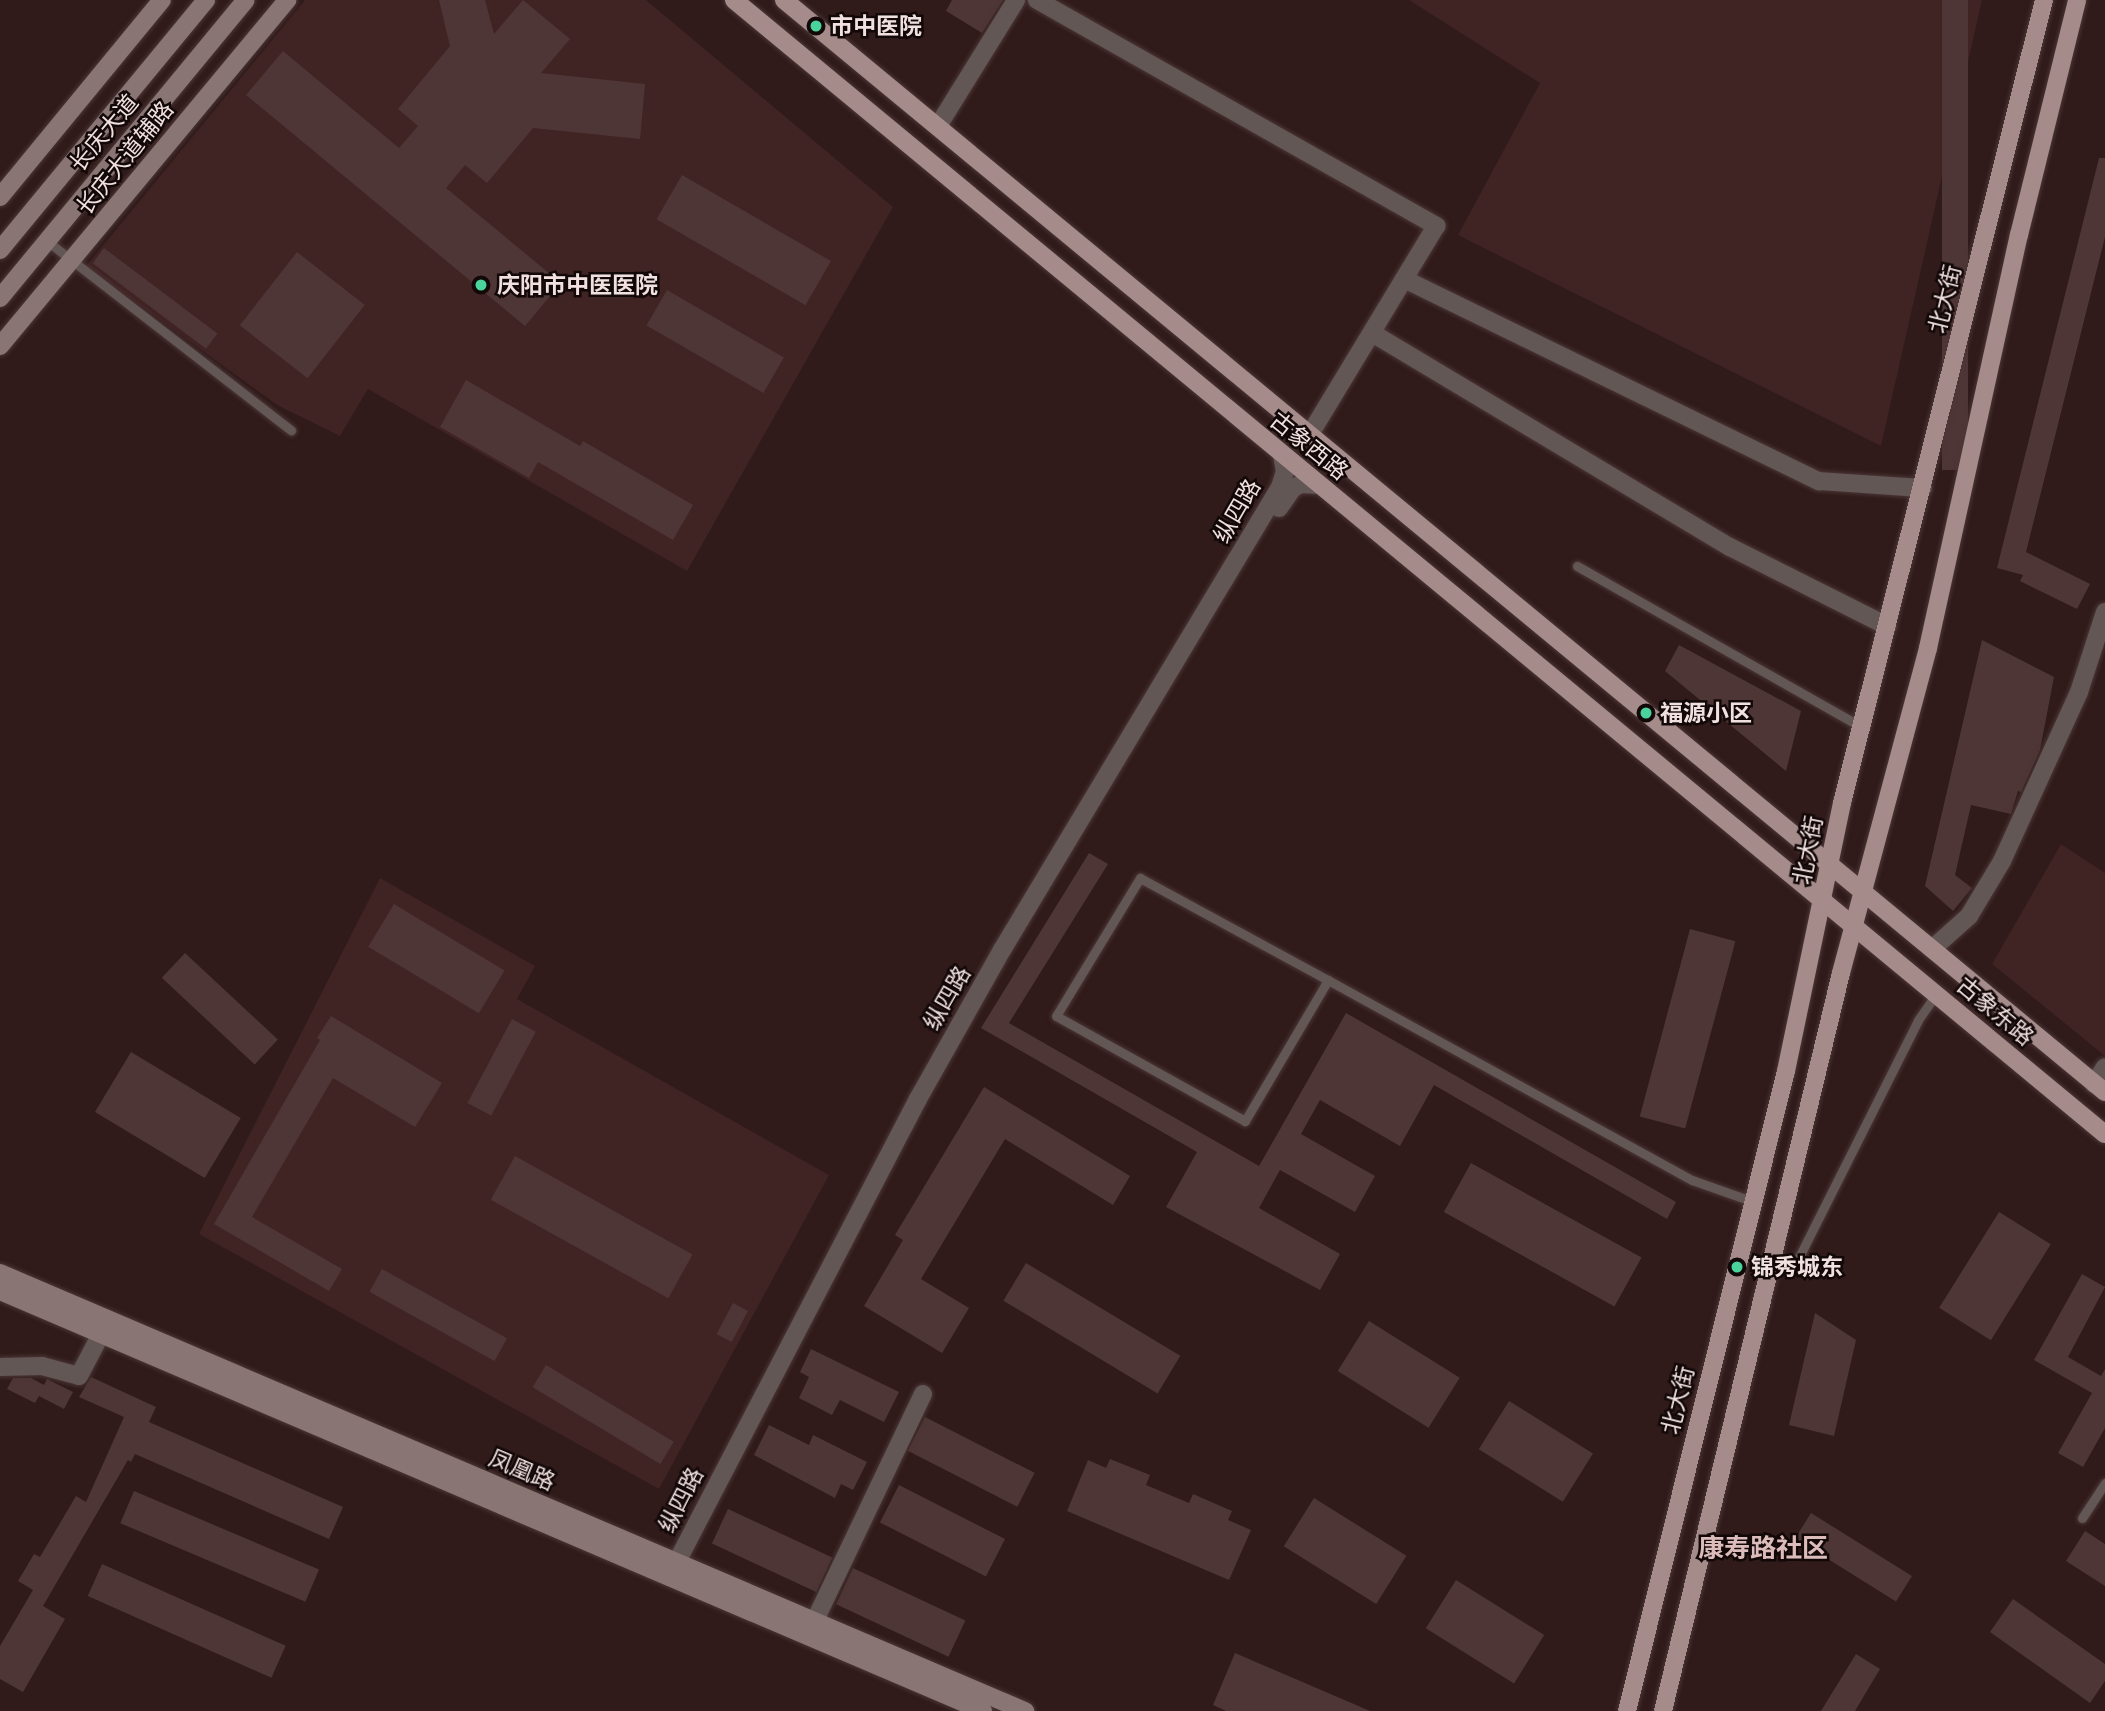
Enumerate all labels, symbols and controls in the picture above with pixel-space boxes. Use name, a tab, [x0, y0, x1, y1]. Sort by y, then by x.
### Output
place label: 市中医院	[830, 12, 922, 40]
marker: 市中医院	[808, 18, 824, 34]
street label: 长庆大道	[64, 89, 144, 177]
street label: 长庆大道辅路	[71, 96, 179, 220]
street label: 北大街	[1923, 262, 1967, 336]
place label: 庆阳市中医医院	[497, 271, 658, 299]
marker: 庆阳市中医医院	[471, 275, 491, 295]
street label: 古象西路	[1265, 406, 1353, 486]
street label: 纵四路	[1208, 474, 1266, 548]
place label: 福源小区	[1660, 699, 1752, 727]
marker: 福源小区	[1638, 705, 1654, 721]
street label: 北大街	[1788, 814, 1828, 886]
street label: 纵四路	[918, 961, 976, 1035]
street label: 古象东路	[1951, 971, 2039, 1051]
place label: 锦秀城东	[1751, 1253, 1843, 1281]
marker: 锦秀城东	[1729, 1259, 1745, 1275]
street label: 北大街	[1656, 1363, 1700, 1437]
street label: 凤凰路	[485, 1444, 559, 1496]
street label: 纵四路	[653, 1463, 709, 1537]
district label: 康寿路社区	[1698, 1533, 1828, 1565]

